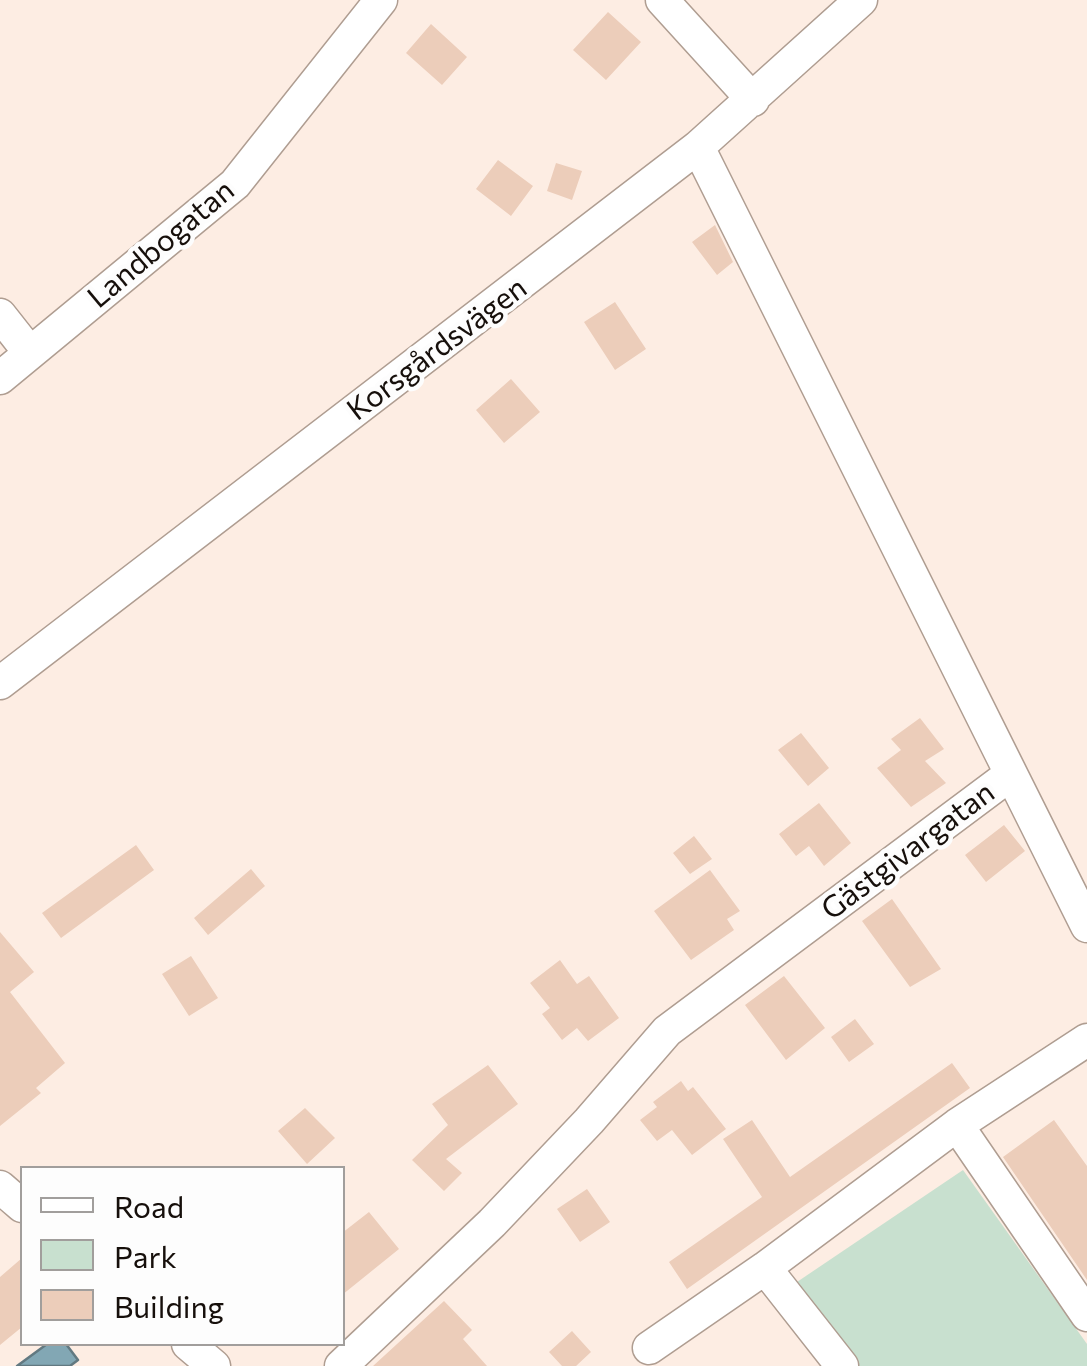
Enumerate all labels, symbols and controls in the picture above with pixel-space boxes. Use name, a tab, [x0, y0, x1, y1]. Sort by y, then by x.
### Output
street label: Landbogatan	[81, 172, 241, 316]
street label: Korsgårdsvägen	[340, 270, 534, 428]
street label: Gästgivargatan	[814, 774, 1002, 928]
legend	[20, 1166, 345, 1346]
text: Road	[114, 1187, 184, 1224]
text: Park	[114, 1237, 177, 1274]
text: Building	[114, 1287, 224, 1324]

